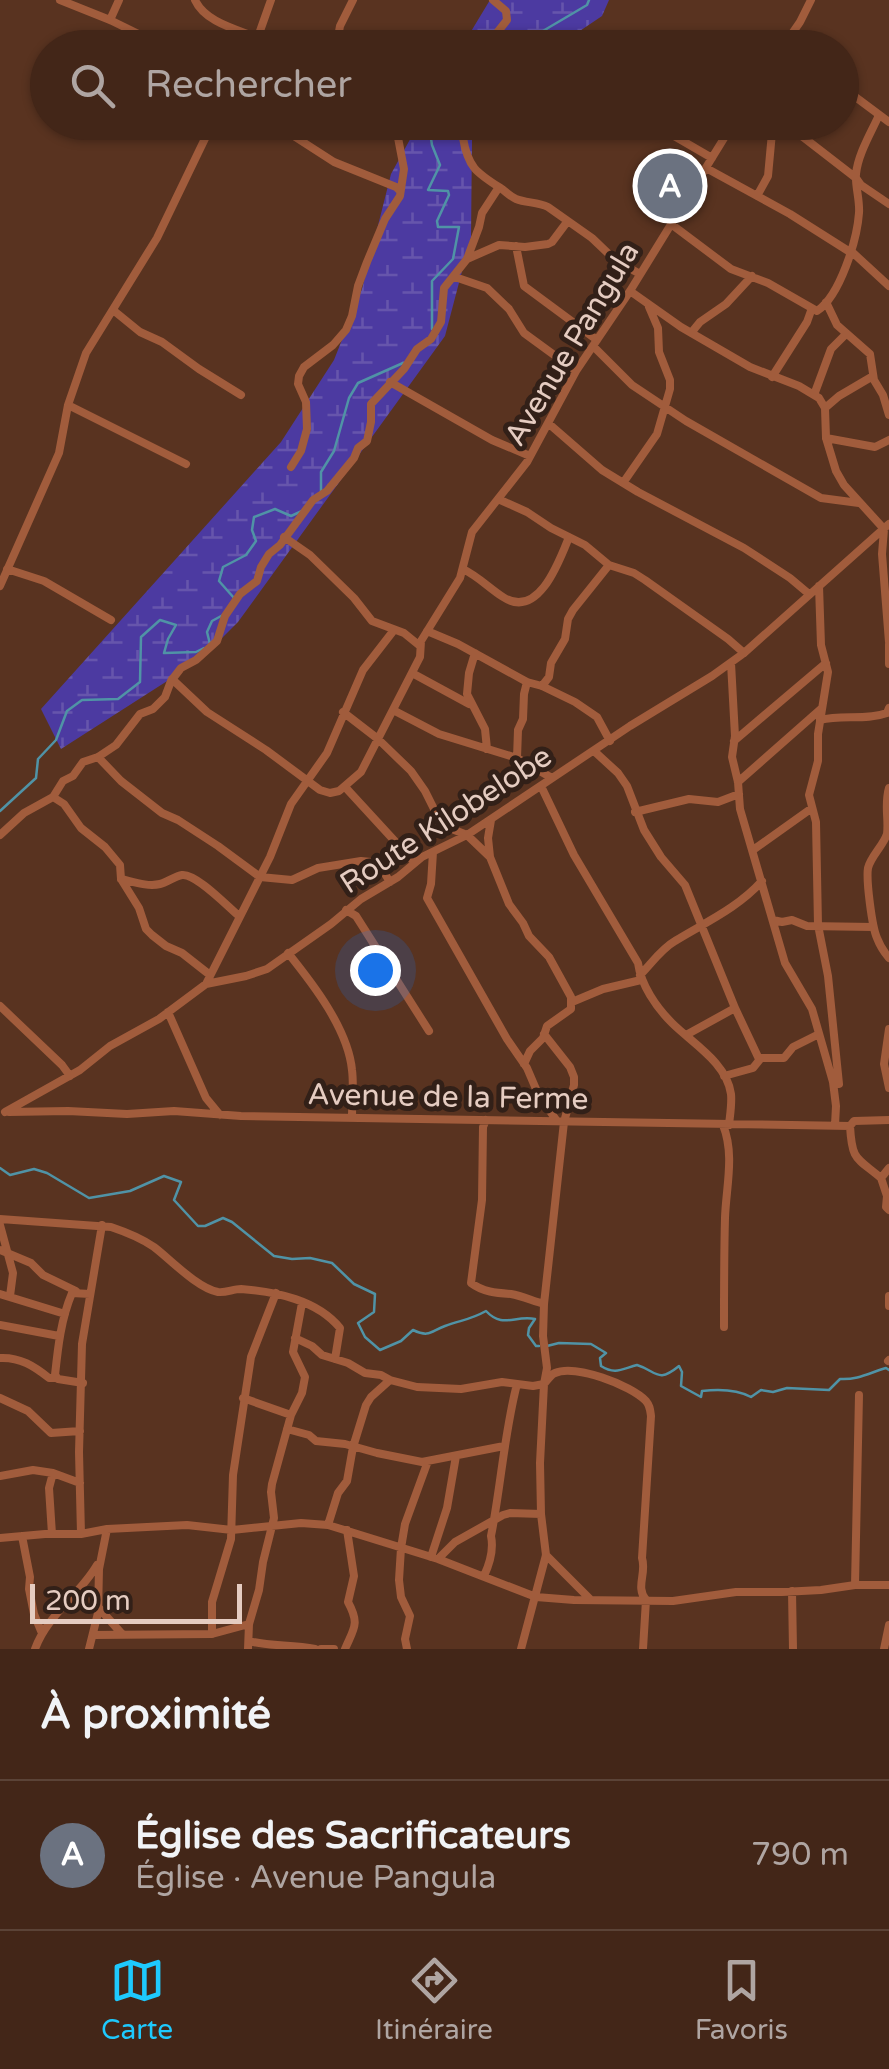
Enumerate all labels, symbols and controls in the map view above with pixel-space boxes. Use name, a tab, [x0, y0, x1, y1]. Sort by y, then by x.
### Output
search box	[30, 30, 859, 140]
icon: search	[65, 58, 120, 113]
text: Rechercher	[145, 62, 352, 108]
pin: A	[638, 148, 702, 224]
street label: Avenue Pangula	[497, 235, 647, 453]
street label: Route Kilobelobe	[333, 738, 559, 902]
your location	[350, 945, 401, 996]
street label: Avenue de la Ferme	[307, 1076, 589, 1118]
scale bar	[30, 1579, 242, 1624]
text: 200 m	[45, 1584, 131, 1618]
text: À proximité	[40, 1689, 271, 1740]
text: Église des Sacrificateurs	[135, 1813, 571, 1859]
text: A	[61, 1836, 84, 1874]
text: 790 m	[751, 1836, 849, 1874]
text: Église · Avenue Pangula	[135, 1859, 496, 1897]
tab: Carte	[101, 1953, 173, 2047]
tab: Itinéraire	[375, 1953, 493, 2047]
tab: Favoris	[695, 1953, 788, 2047]

